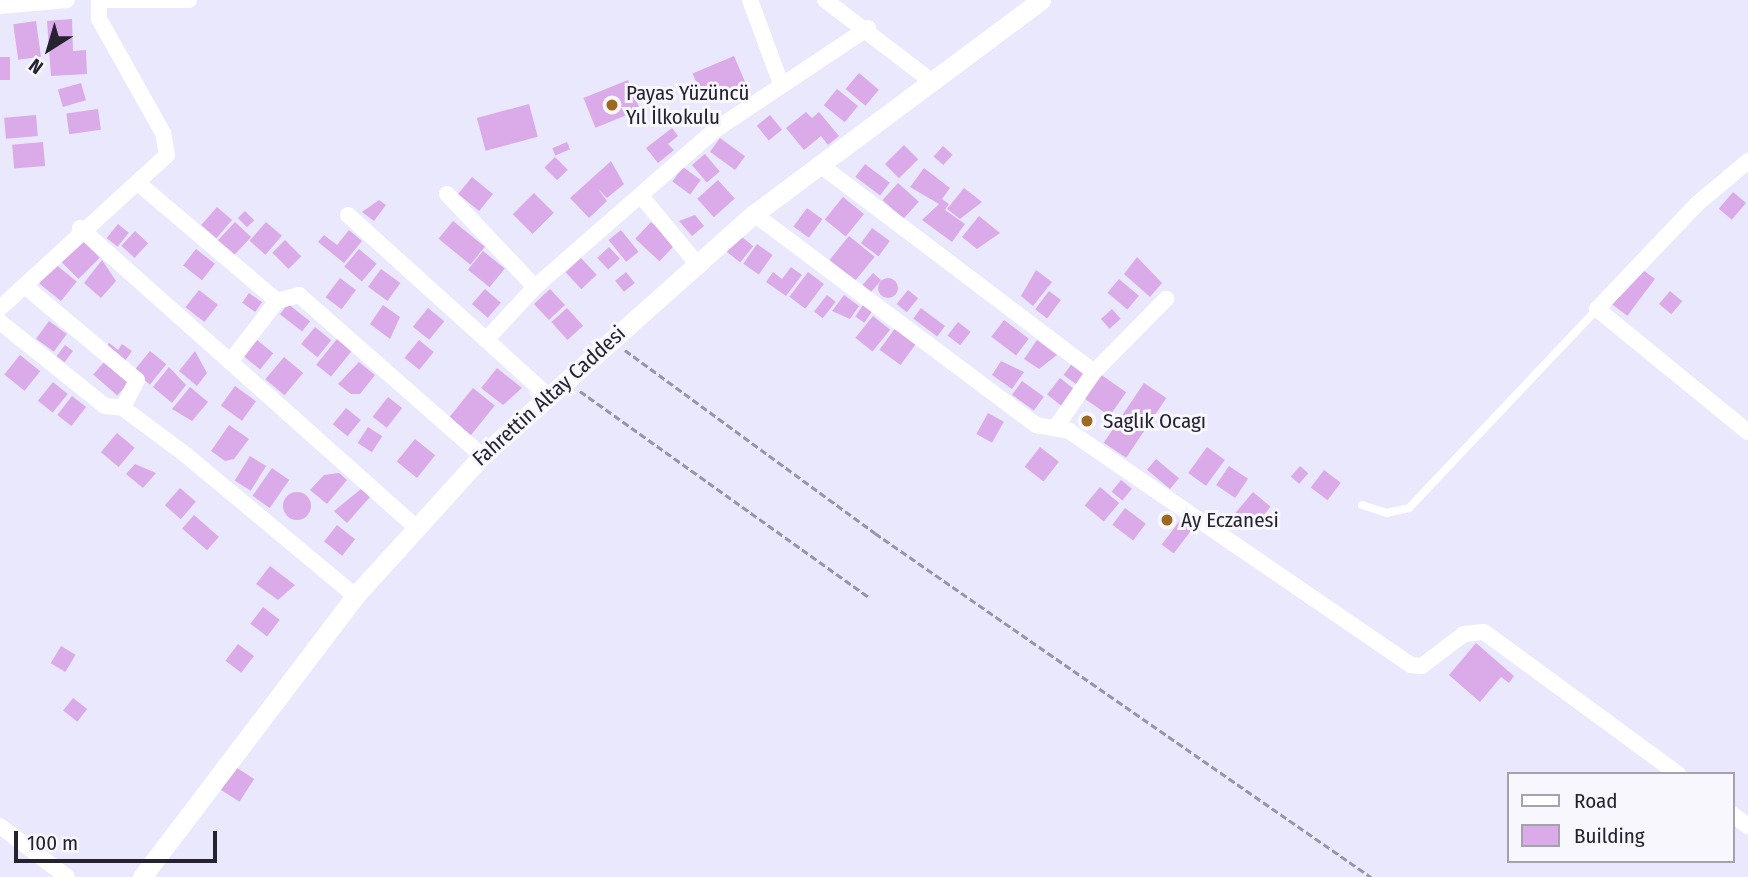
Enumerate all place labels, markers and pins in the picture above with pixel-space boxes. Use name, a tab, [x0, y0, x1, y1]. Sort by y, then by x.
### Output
place label: Payas Yüzüncü Yıl İlkokulu	[626, 80, 749, 130]
marker: Payas Yüzüncü Yıl İlkokulu	[604, 97, 620, 113]
place label: Saglık Ocagı	[1103, 408, 1206, 434]
marker: Saglık Ocagı	[1077, 411, 1097, 431]
place label: Ay Eczanesi	[1181, 507, 1279, 533]
marker: Ay Eczanesi	[1159, 512, 1175, 528]

